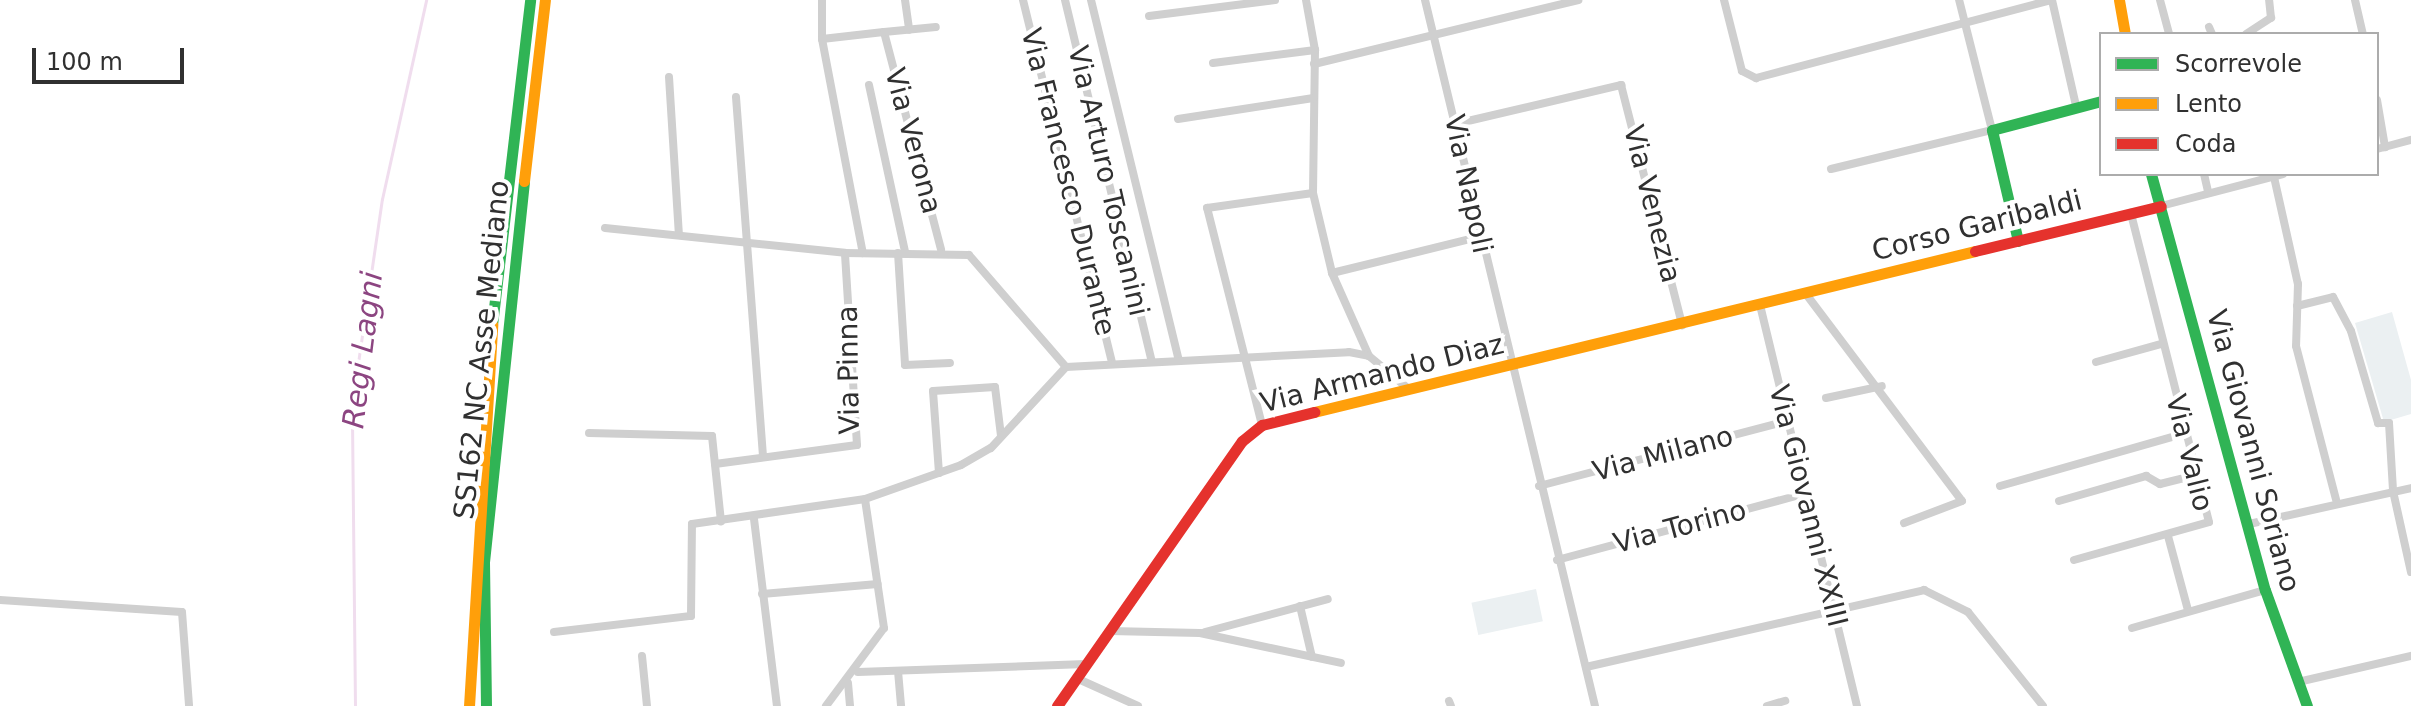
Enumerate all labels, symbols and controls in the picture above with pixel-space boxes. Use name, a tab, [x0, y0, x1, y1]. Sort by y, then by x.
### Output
street label: Via Francesco Durante	[1014, 25, 1122, 339]
scale bar	[36, 32, 188, 82]
legend	[2099, 32, 2379, 176]
street label: Via Arturo Toscanini	[1061, 43, 1155, 319]
text: 100 m	[46, 48, 123, 76]
text: Scorrevole	[2175, 50, 2302, 78]
street label: Via Verona	[877, 64, 949, 218]
text: Lento	[2175, 90, 2242, 118]
street label: Via Napoli	[1437, 112, 1499, 256]
street label: Via Venezia	[1616, 122, 1688, 286]
text: Coda	[2175, 130, 2236, 158]
street label: SS162 NC Asse Mediano	[447, 179, 517, 521]
street label: Corso Garibaldi	[1869, 184, 2085, 268]
water label: Regi Lagni	[336, 270, 390, 430]
street label: Via Pinna	[831, 305, 867, 435]
street label: Via Giovanni Soriano	[2199, 306, 2307, 596]
street label: Via Armando Diaz	[1257, 327, 1507, 421]
street label: Via Giovanni XXIII	[1762, 382, 1854, 630]
street label: Via Valio	[2158, 391, 2220, 515]
street label: Via Milano	[1589, 419, 1737, 489]
street label: Via Torino	[1610, 493, 1750, 561]

